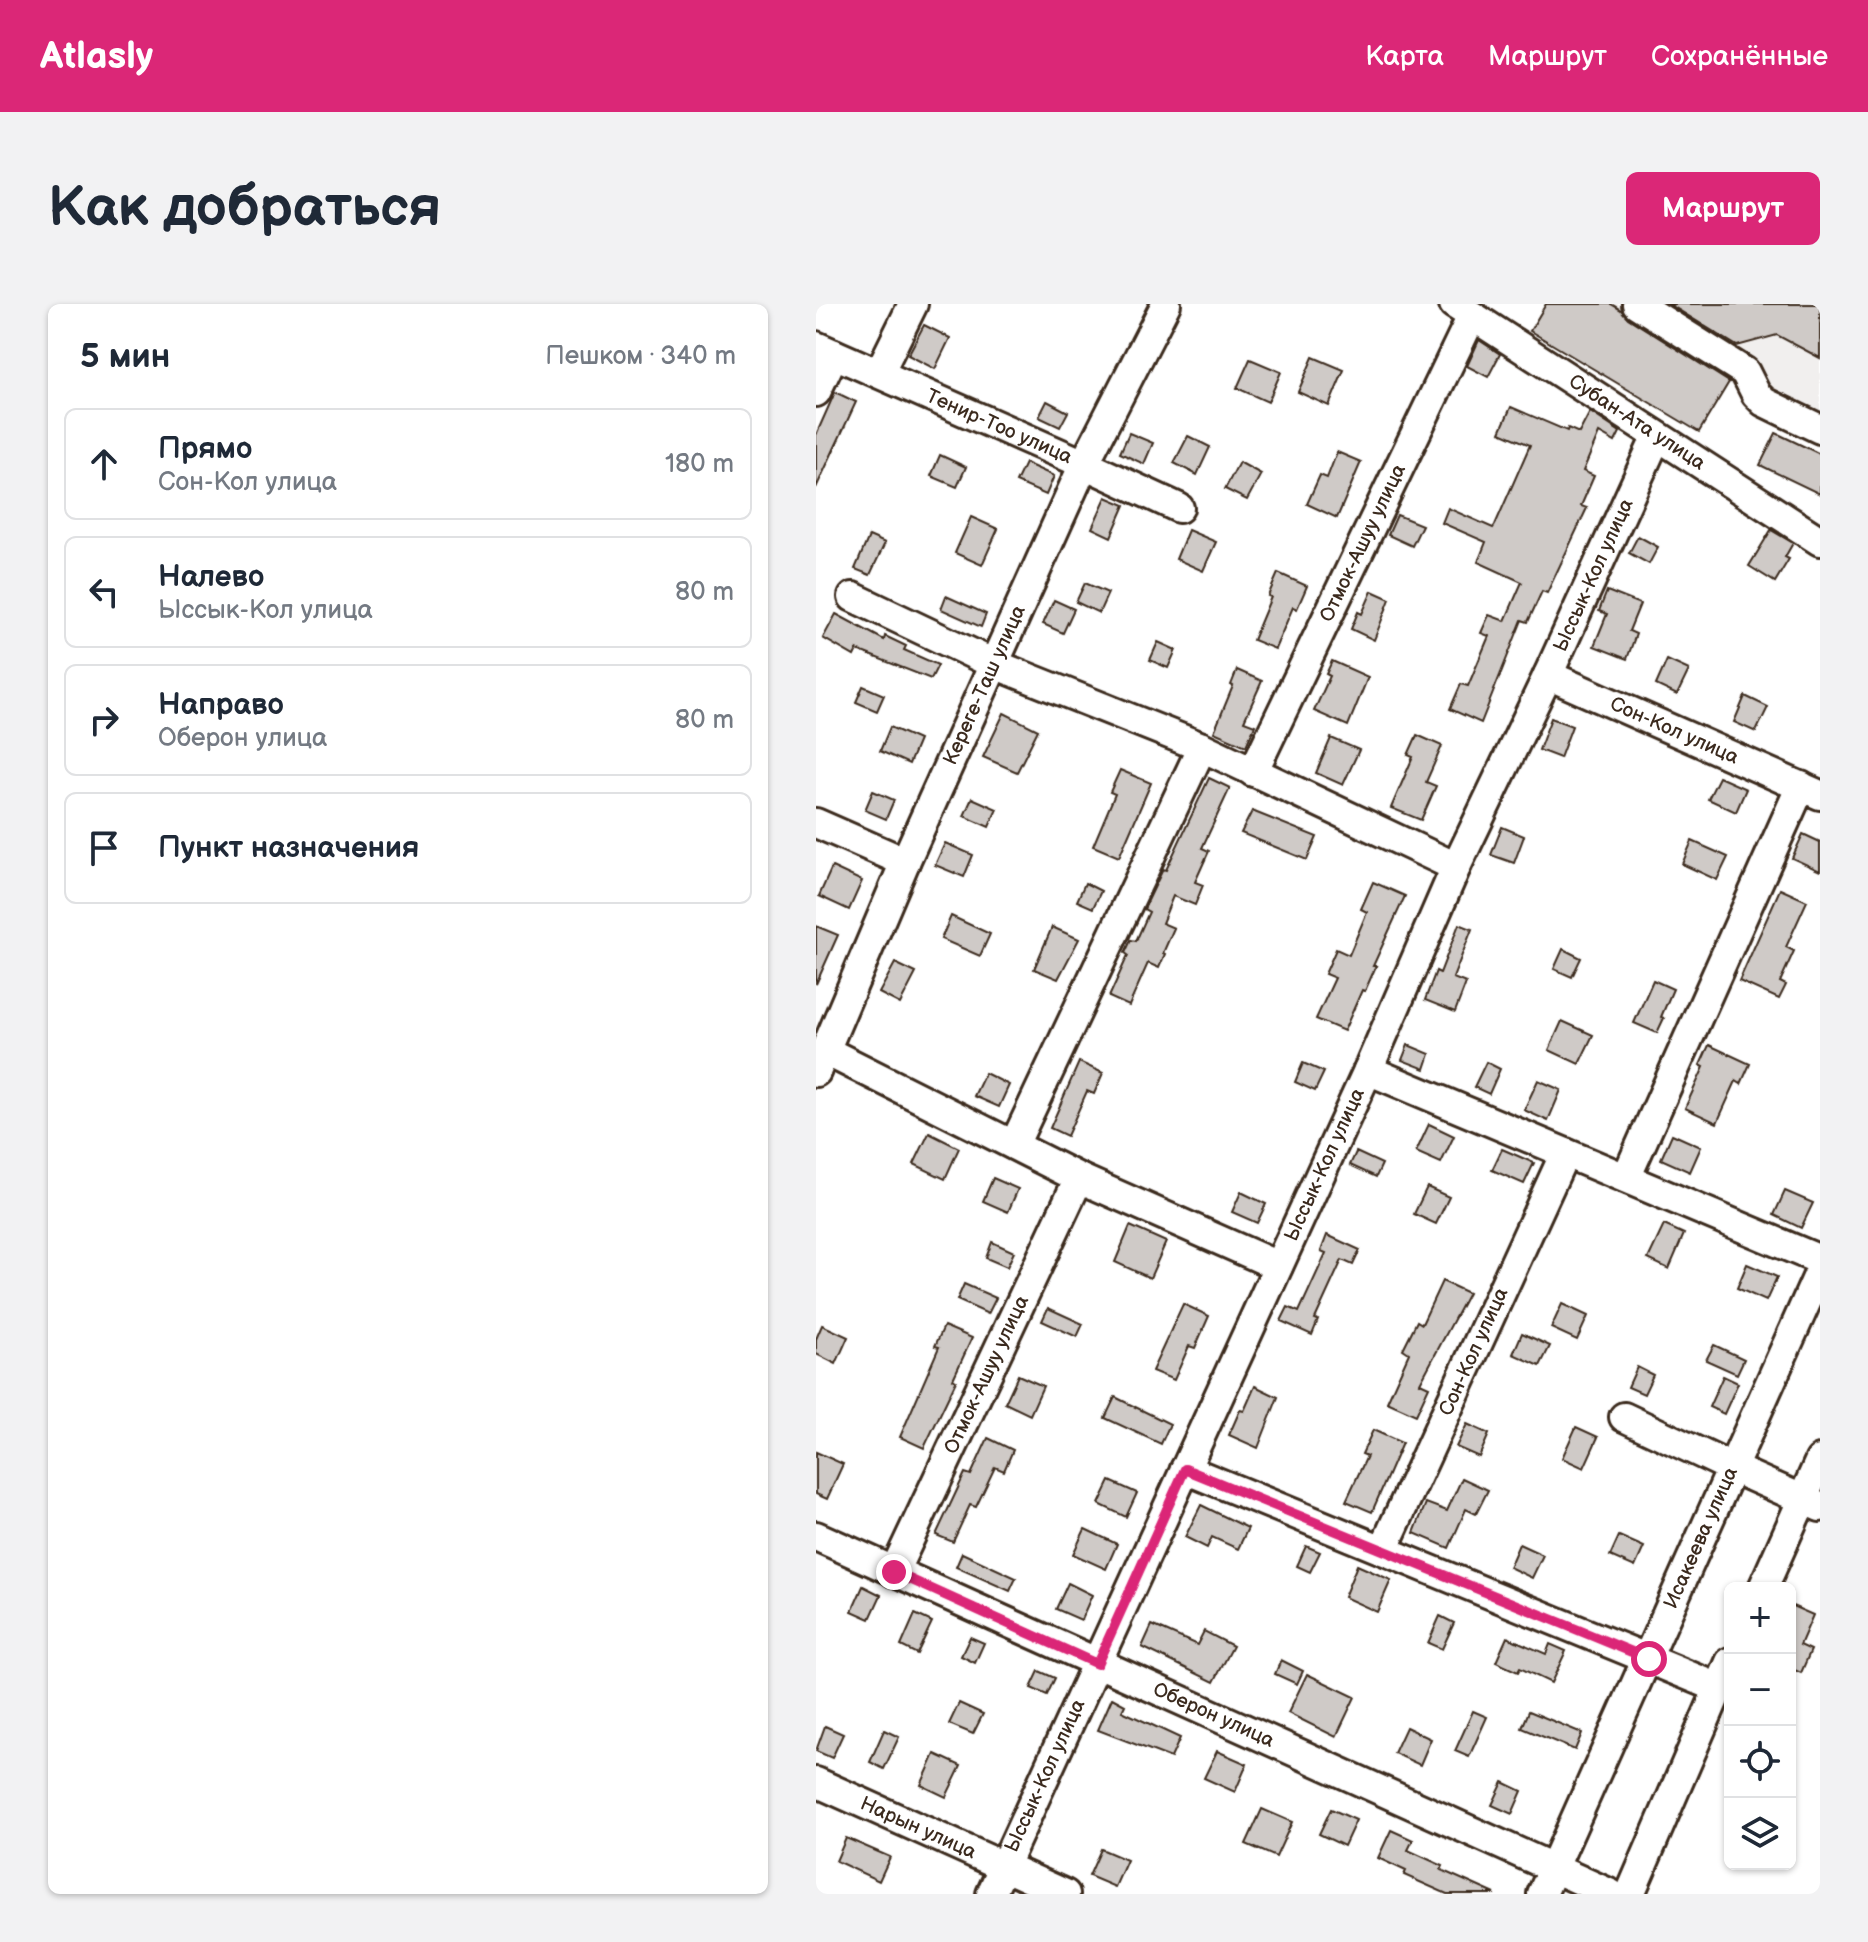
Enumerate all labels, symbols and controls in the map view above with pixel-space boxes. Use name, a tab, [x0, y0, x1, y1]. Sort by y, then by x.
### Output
text: Atlasly	[40, 34, 153, 79]
text: Карта	[1365, 40, 1444, 73]
text: Маршрут	[1488, 40, 1607, 73]
text: Сохранённые	[1651, 40, 1828, 73]
button: Маршрут	[1626, 172, 1820, 245]
text: Как добраться	[48, 175, 441, 242]
text: 5 мин	[80, 336, 170, 377]
text: Пешком · 340 m	[545, 341, 736, 372]
street label: Субан-Ата улица	[1564, 370, 1710, 476]
street label: Тенир-Тоо улица	[922, 384, 1076, 469]
text: Прямо	[158, 431, 252, 467]
icon: ahead	[82, 442, 126, 486]
text: 180 m	[665, 449, 734, 480]
street label: Отмок-Ашуу улица	[1315, 460, 1411, 626]
text: Сон-Кол улица	[158, 467, 337, 498]
street label: Ыссык-Кол улица	[1548, 495, 1639, 655]
text: Налево	[158, 559, 264, 595]
icon: left	[82, 570, 126, 614]
text: 80 m	[675, 577, 734, 608]
text: Ыссык-Кол улица	[158, 595, 373, 626]
street label: Кереге-Таш улица	[938, 601, 1031, 769]
text: Направо	[158, 687, 284, 723]
street label: Сон-Кол улица	[1606, 692, 1742, 770]
icon: right	[82, 698, 126, 742]
text: 80 m	[675, 705, 734, 736]
text: Оберон улица	[158, 723, 327, 754]
icon: arrive	[82, 826, 126, 870]
text: Пункт назначения	[158, 830, 419, 866]
street label: Ыссык-Кол улица	[1279, 1084, 1370, 1245]
street label: Сон-Кол улица	[1434, 1284, 1514, 1420]
street label: Отмок-Ашуу улица	[939, 1292, 1034, 1458]
street label: Исакеева улица	[1659, 1463, 1743, 1612]
route end	[876, 1554, 912, 1590]
map controls	[1724, 1582, 1796, 1870]
button: +	[1724, 1582, 1796, 1654]
route start	[1631, 1641, 1667, 1677]
button: −	[1724, 1654, 1796, 1726]
street label: Оберон улица	[1149, 1677, 1278, 1753]
street label: Ыссык-Кол улица	[1000, 1695, 1090, 1856]
button: locate	[1724, 1726, 1796, 1798]
street label: Нарын улица	[856, 1791, 980, 1864]
button: layers	[1724, 1798, 1796, 1870]

